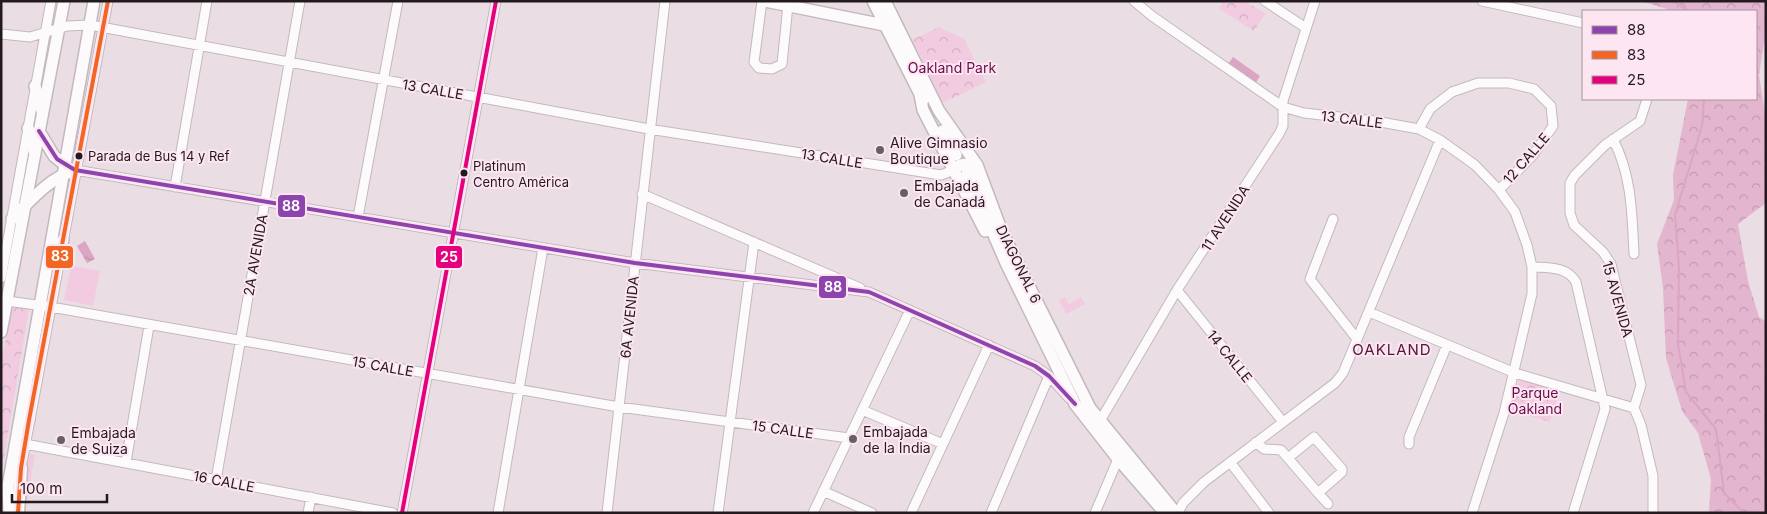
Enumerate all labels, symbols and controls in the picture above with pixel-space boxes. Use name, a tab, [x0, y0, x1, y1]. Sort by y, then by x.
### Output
legend	[1582, 10, 1757, 100]
text: 88	[1627, 20, 1646, 39]
text: 83	[1627, 45, 1646, 64]
park label: Oakland Park	[908, 59, 996, 76]
text: 25	[1627, 70, 1645, 89]
street label: 13 CALLE	[401, 75, 465, 103]
street label: 13 CALLE	[1320, 107, 1384, 131]
street label: 12 CALLE	[1499, 129, 1553, 187]
place label: Alive Gimnasio Boutique	[890, 134, 988, 167]
marker: Alive Gimnasio Boutique	[874, 144, 886, 156]
street label: 13 CALLE	[800, 145, 864, 171]
place label: Parada de Bus 14 y Ref	[88, 148, 230, 164]
marker: Parada de Bus 14 y Ref	[74, 151, 84, 161]
place label: Platinum Centro Amėrica	[473, 158, 569, 190]
marker: Platinum Centro Amėrica	[459, 168, 469, 178]
place label: Embajada de Canadá	[914, 177, 985, 210]
street label: 11 AVENIDA	[1197, 181, 1253, 254]
marker: Embajada de Canadá	[898, 187, 910, 199]
line badge: 88	[277, 194, 306, 218]
text: 88	[282, 197, 300, 214]
street label: 2A AVENIDA	[239, 213, 271, 297]
street label: DIAGONAL 6	[993, 222, 1045, 306]
line badge: 83	[45, 245, 74, 269]
line badge: 25	[435, 245, 463, 269]
text: 83	[51, 247, 69, 264]
text: 25	[440, 248, 458, 265]
street label: 15 AVENIDA	[1599, 259, 1637, 339]
street label: 6A AVENIDA	[616, 275, 642, 359]
line badge: 88	[818, 275, 847, 299]
text: 88	[824, 278, 842, 295]
street label: 14 CALLE	[1204, 326, 1256, 386]
district label: OAKLAND	[1352, 340, 1432, 359]
street label: 15 CALLE	[351, 352, 415, 380]
park label: Parque Oakland	[1508, 384, 1562, 417]
street label: 15 CALLE	[751, 416, 815, 442]
place label: Embajada de la India	[863, 423, 931, 456]
place label: Embajada de Suiza	[71, 424, 136, 457]
marker: Embajada de la India	[847, 433, 859, 445]
marker: Embajada de Suiza	[55, 434, 67, 446]
street label: 16 CALLE	[192, 467, 256, 495]
scale bar	[12, 472, 108, 504]
text: 100 m	[20, 479, 62, 498]

